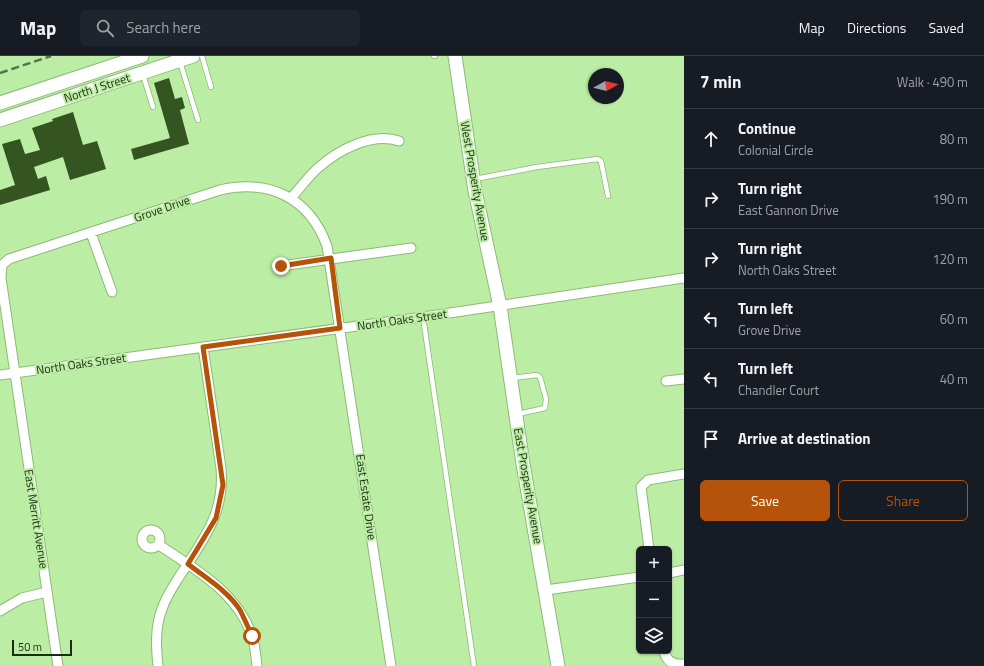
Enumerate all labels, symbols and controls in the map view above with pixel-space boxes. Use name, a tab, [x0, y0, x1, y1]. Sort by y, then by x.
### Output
search box	[80, 10, 360, 46]
text: Map	[20, 13, 56, 42]
text: Search here	[126, 16, 201, 39]
icon: search	[94, 17, 116, 39]
text: Map	[799, 17, 825, 38]
text: Directions	[847, 17, 906, 38]
text: Saved	[928, 17, 964, 38]
street label: North J Street	[61, 68, 133, 107]
north arrow	[588, 68, 624, 104]
text: 7 min	[700, 69, 741, 95]
text: Walk · 490 m	[897, 72, 968, 92]
text: Continue	[738, 117, 796, 140]
street label: West Prosperity Avenue	[456, 120, 495, 242]
icon: ahead	[700, 128, 722, 150]
text: 80 m	[940, 129, 968, 149]
text: Colonial Circle	[738, 140, 813, 160]
text: Turn right	[738, 177, 802, 200]
icon: right	[700, 188, 722, 210]
text: 190 m	[932, 189, 968, 209]
street label: Grove Drive	[131, 190, 192, 227]
text: East Gannon Drive	[738, 200, 839, 220]
text: Turn right	[738, 237, 802, 260]
icon: right	[700, 248, 722, 270]
text: 120 m	[932, 249, 968, 269]
route end	[272, 257, 290, 275]
text: North Oaks Street	[738, 260, 836, 280]
text: Turn left	[738, 297, 793, 320]
street label: North Oaks Street	[356, 304, 449, 335]
icon: left	[700, 308, 722, 330]
text: 60 m	[940, 309, 968, 329]
text: Grove Drive	[738, 320, 801, 340]
street label: North Oaks Street	[35, 348, 128, 379]
text: Turn left	[738, 357, 793, 380]
icon: left	[700, 368, 722, 390]
text: 40 m	[940, 369, 968, 389]
text: Chandler Court	[738, 380, 819, 400]
street label: East Prosperity Avenue	[509, 426, 548, 545]
text: Arrive at destination	[738, 427, 871, 450]
icon: arrive	[700, 428, 722, 450]
street label: East Estate Drive	[351, 453, 382, 541]
street label: East Merritt Avenue	[19, 468, 54, 570]
button: Save	[700, 480, 830, 521]
button: Share	[838, 480, 968, 521]
map controls	[636, 546, 672, 654]
button: +	[636, 546, 672, 582]
button: −	[636, 582, 672, 618]
button: layers	[636, 618, 672, 654]
route start	[243, 627, 261, 645]
scale bar	[12, 638, 72, 657]
text: 50 m	[18, 639, 42, 655]

